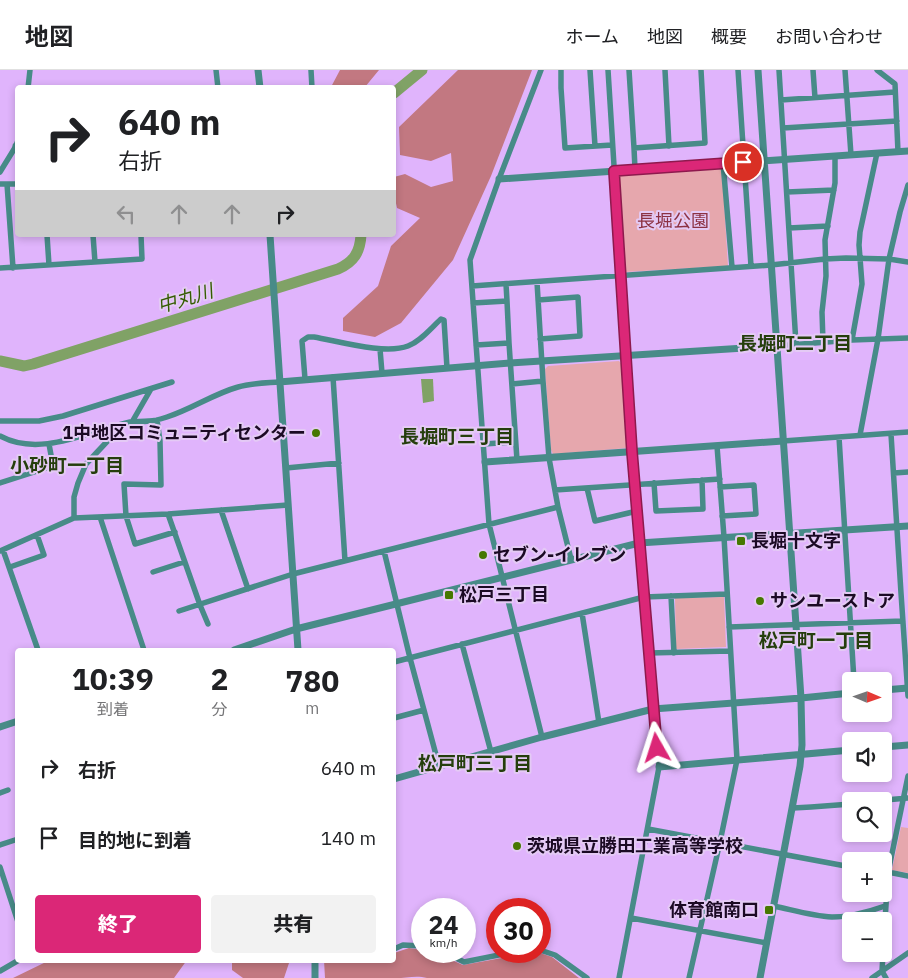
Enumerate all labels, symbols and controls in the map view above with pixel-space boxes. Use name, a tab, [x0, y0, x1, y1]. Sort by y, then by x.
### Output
text: 地図	[25, 20, 73, 52]
text: ホーム	[566, 25, 619, 48]
text: 地図	[647, 25, 683, 48]
text: 概要	[711, 25, 747, 48]
text: お問い合わせ	[775, 25, 883, 48]
text: 640 m	[118, 99, 221, 145]
icon: right	[35, 105, 100, 170]
pin	[722, 141, 764, 183]
text: 右折	[118, 146, 162, 175]
icon: arrive	[729, 148, 757, 176]
icon: left	[112, 200, 140, 228]
icon: ahead	[165, 200, 193, 228]
icon: ahead	[218, 200, 246, 228]
icon: right	[271, 200, 299, 228]
park label: 長堀公園	[637, 209, 709, 232]
water label: 中丸川	[154, 278, 218, 318]
district label: 長堀町二丁目	[738, 331, 852, 355]
place label: 1中地区コミュニティセンター	[62, 421, 306, 444]
district label: 長堀町三丁目	[400, 424, 514, 448]
marker: 1中地区コミュニティセンター	[310, 427, 322, 439]
district label: 小砂町一丁目	[10, 453, 124, 477]
place label: 長堀十文字	[751, 529, 841, 552]
marker: 長堀十文字	[735, 535, 747, 547]
place label: セブン-イレブン	[493, 543, 626, 566]
marker: セブン-イレブン	[477, 549, 489, 561]
place label: 松戸三丁目	[459, 583, 549, 606]
marker: 松戸三丁目	[443, 589, 455, 601]
place label: サンユーストア	[770, 589, 895, 612]
marker: サンユーストア	[754, 595, 766, 607]
district label: 松戸町一丁目	[759, 628, 873, 652]
text: 10:39	[72, 659, 154, 698]
text: 2	[210, 659, 228, 698]
text: 780	[285, 661, 339, 700]
north arrow	[842, 672, 892, 722]
map controls	[842, 672, 892, 962]
text: m	[305, 698, 319, 718]
text: 到着	[97, 699, 129, 719]
text: 分	[211, 699, 227, 719]
position arrow	[630, 721, 682, 773]
button: sound	[842, 732, 892, 782]
district label: 松戸町三丁目	[418, 751, 532, 775]
icon: right	[35, 754, 63, 782]
text: 640 m	[321, 756, 376, 780]
text: 右折	[78, 758, 116, 782]
button: search	[842, 792, 892, 842]
icon: arrive	[35, 824, 63, 852]
text: 140 m	[321, 826, 376, 850]
text: 目的地に到着	[78, 828, 192, 852]
place label: 茨城県立勝田工業高等学校	[527, 834, 743, 857]
marker: 茨城県立勝田工業高等学校	[511, 840, 523, 852]
button: +	[842, 852, 892, 902]
button: 終了	[35, 895, 201, 953]
button: 共有	[211, 895, 376, 953]
speed limit sign: 30	[486, 898, 551, 963]
place label: 体育館南口	[669, 898, 759, 921]
marker: 体育館南口	[763, 904, 775, 916]
text: 24	[428, 908, 459, 941]
button: −	[842, 912, 892, 962]
text: km/h	[429, 935, 458, 950]

